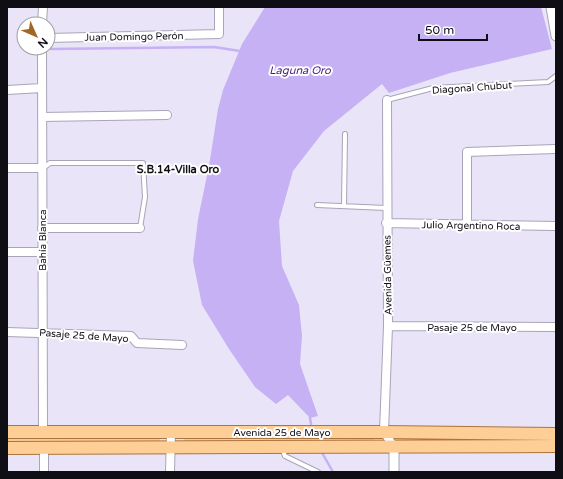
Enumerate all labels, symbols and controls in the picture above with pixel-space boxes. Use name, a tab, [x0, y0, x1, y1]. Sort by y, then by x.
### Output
north arrow	[16, 16, 56, 56]
scale bar	[419, 16, 487, 42]
text: 50 m	[425, 23, 454, 37]
street label: Juan Domingo Perón	[84, 30, 184, 44]
text: N	[35, 35, 50, 50]
water label: Laguna Oro	[269, 64, 332, 77]
street label: Diagonal Chubut	[432, 79, 513, 97]
district label: S.B.14-Villa Oro	[137, 163, 220, 176]
street label: Bahía Blanca	[37, 209, 49, 271]
street label: Julio Argentino Roca	[422, 219, 520, 233]
street label: Avenida Güemes	[381, 235, 395, 315]
street label: Pasaje 25 de Mayo	[427, 322, 517, 334]
street label: Pasaje 25 de Mayo	[39, 327, 129, 345]
street label: Avenida 25 de Mayo	[233, 427, 331, 439]

